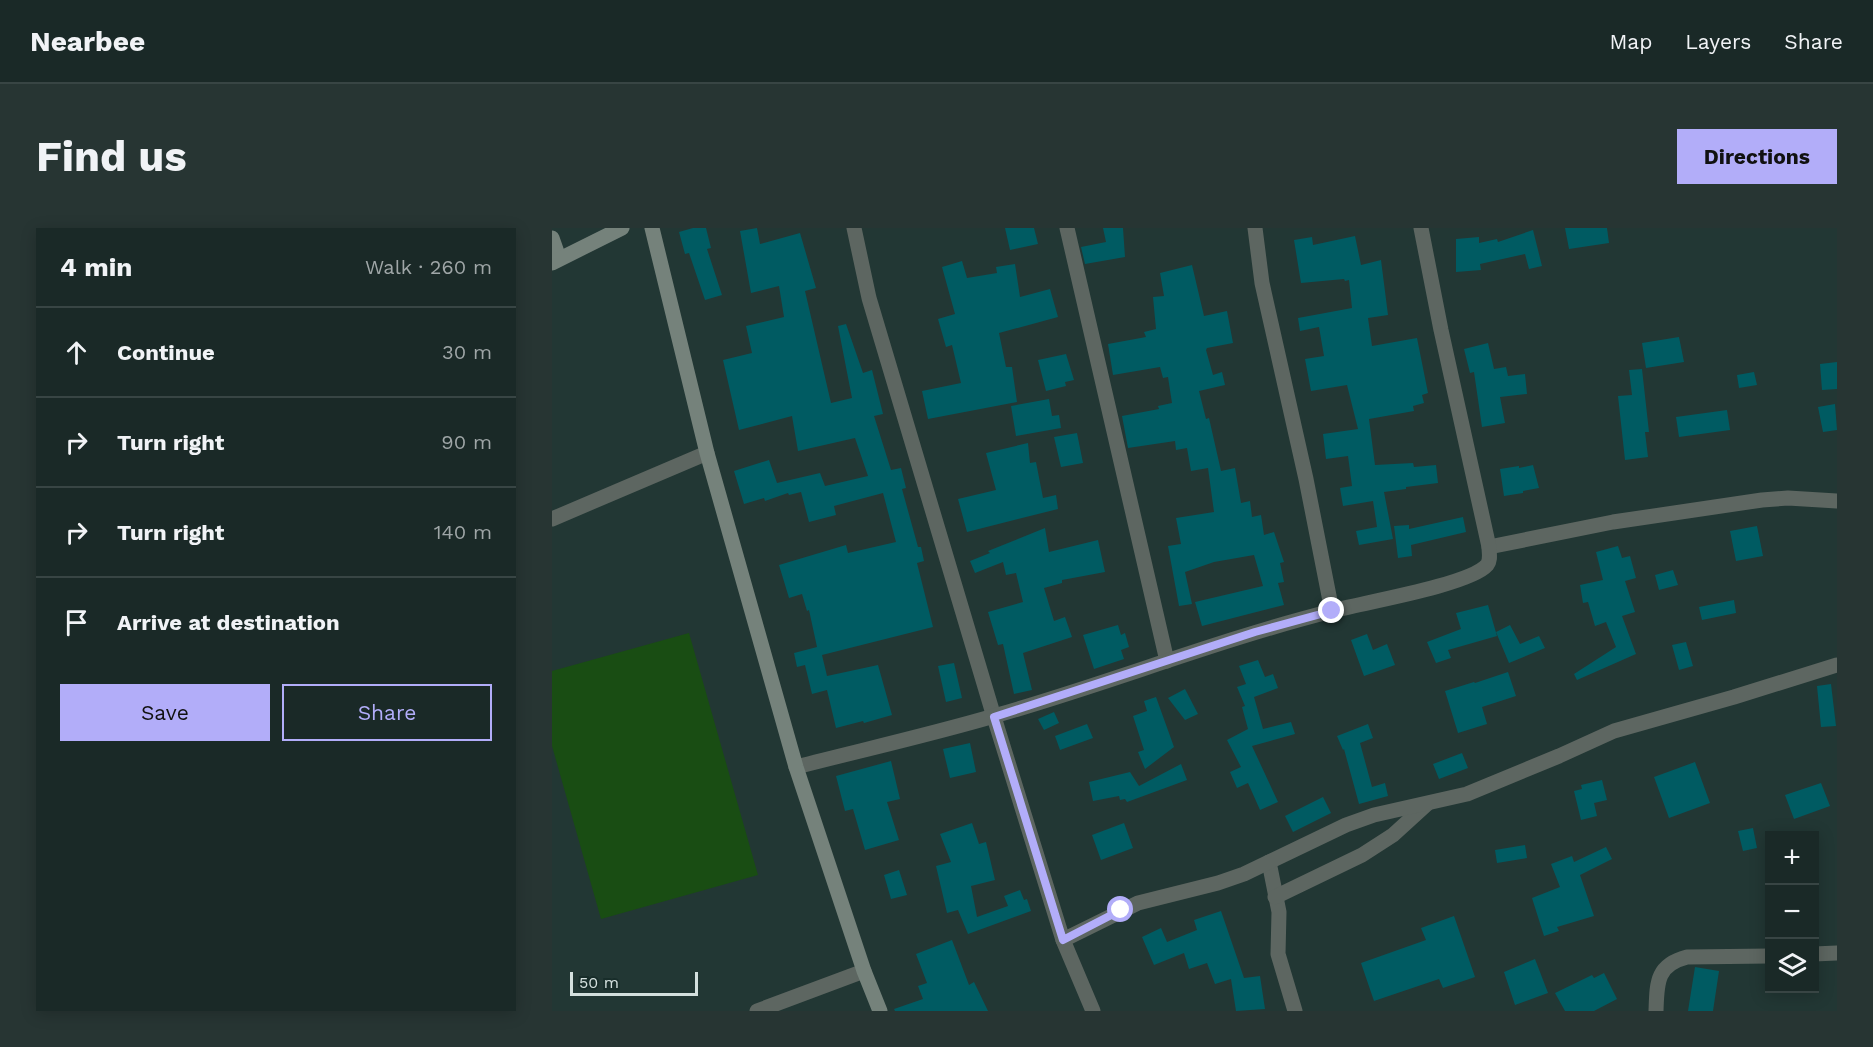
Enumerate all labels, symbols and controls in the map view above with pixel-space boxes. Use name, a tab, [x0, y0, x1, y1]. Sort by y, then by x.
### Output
text: Nearbee	[30, 25, 145, 58]
text: Map	[1609, 29, 1652, 54]
text: Layers	[1685, 29, 1751, 54]
text: Share	[1784, 29, 1843, 54]
button: Directions	[1677, 129, 1837, 184]
text: Find us	[36, 132, 187, 181]
text: 4 min	[60, 252, 132, 282]
text: Walk · 260 m	[365, 255, 492, 279]
icon: ahead	[60, 336, 93, 369]
text: Continue	[117, 340, 215, 365]
text: 30 m	[442, 340, 492, 364]
icon: right	[60, 426, 93, 459]
text: Turn right	[117, 430, 224, 455]
text: 90 m	[441, 430, 492, 454]
icon: right	[60, 516, 93, 549]
text: Turn right	[117, 520, 224, 545]
text: 140 m	[434, 520, 492, 544]
route end	[1318, 597, 1344, 623]
icon: arrive	[60, 606, 93, 639]
text: Arrive at destination	[117, 610, 340, 635]
button: Save	[60, 684, 270, 741]
button: Share	[282, 684, 492, 741]
map controls	[1765, 831, 1819, 993]
button: +	[1765, 831, 1819, 885]
button: −	[1765, 885, 1819, 939]
route start	[1107, 896, 1133, 922]
button: layers	[1765, 939, 1819, 993]
scale bar	[570, 969, 698, 996]
text: 50 m	[579, 973, 619, 992]

